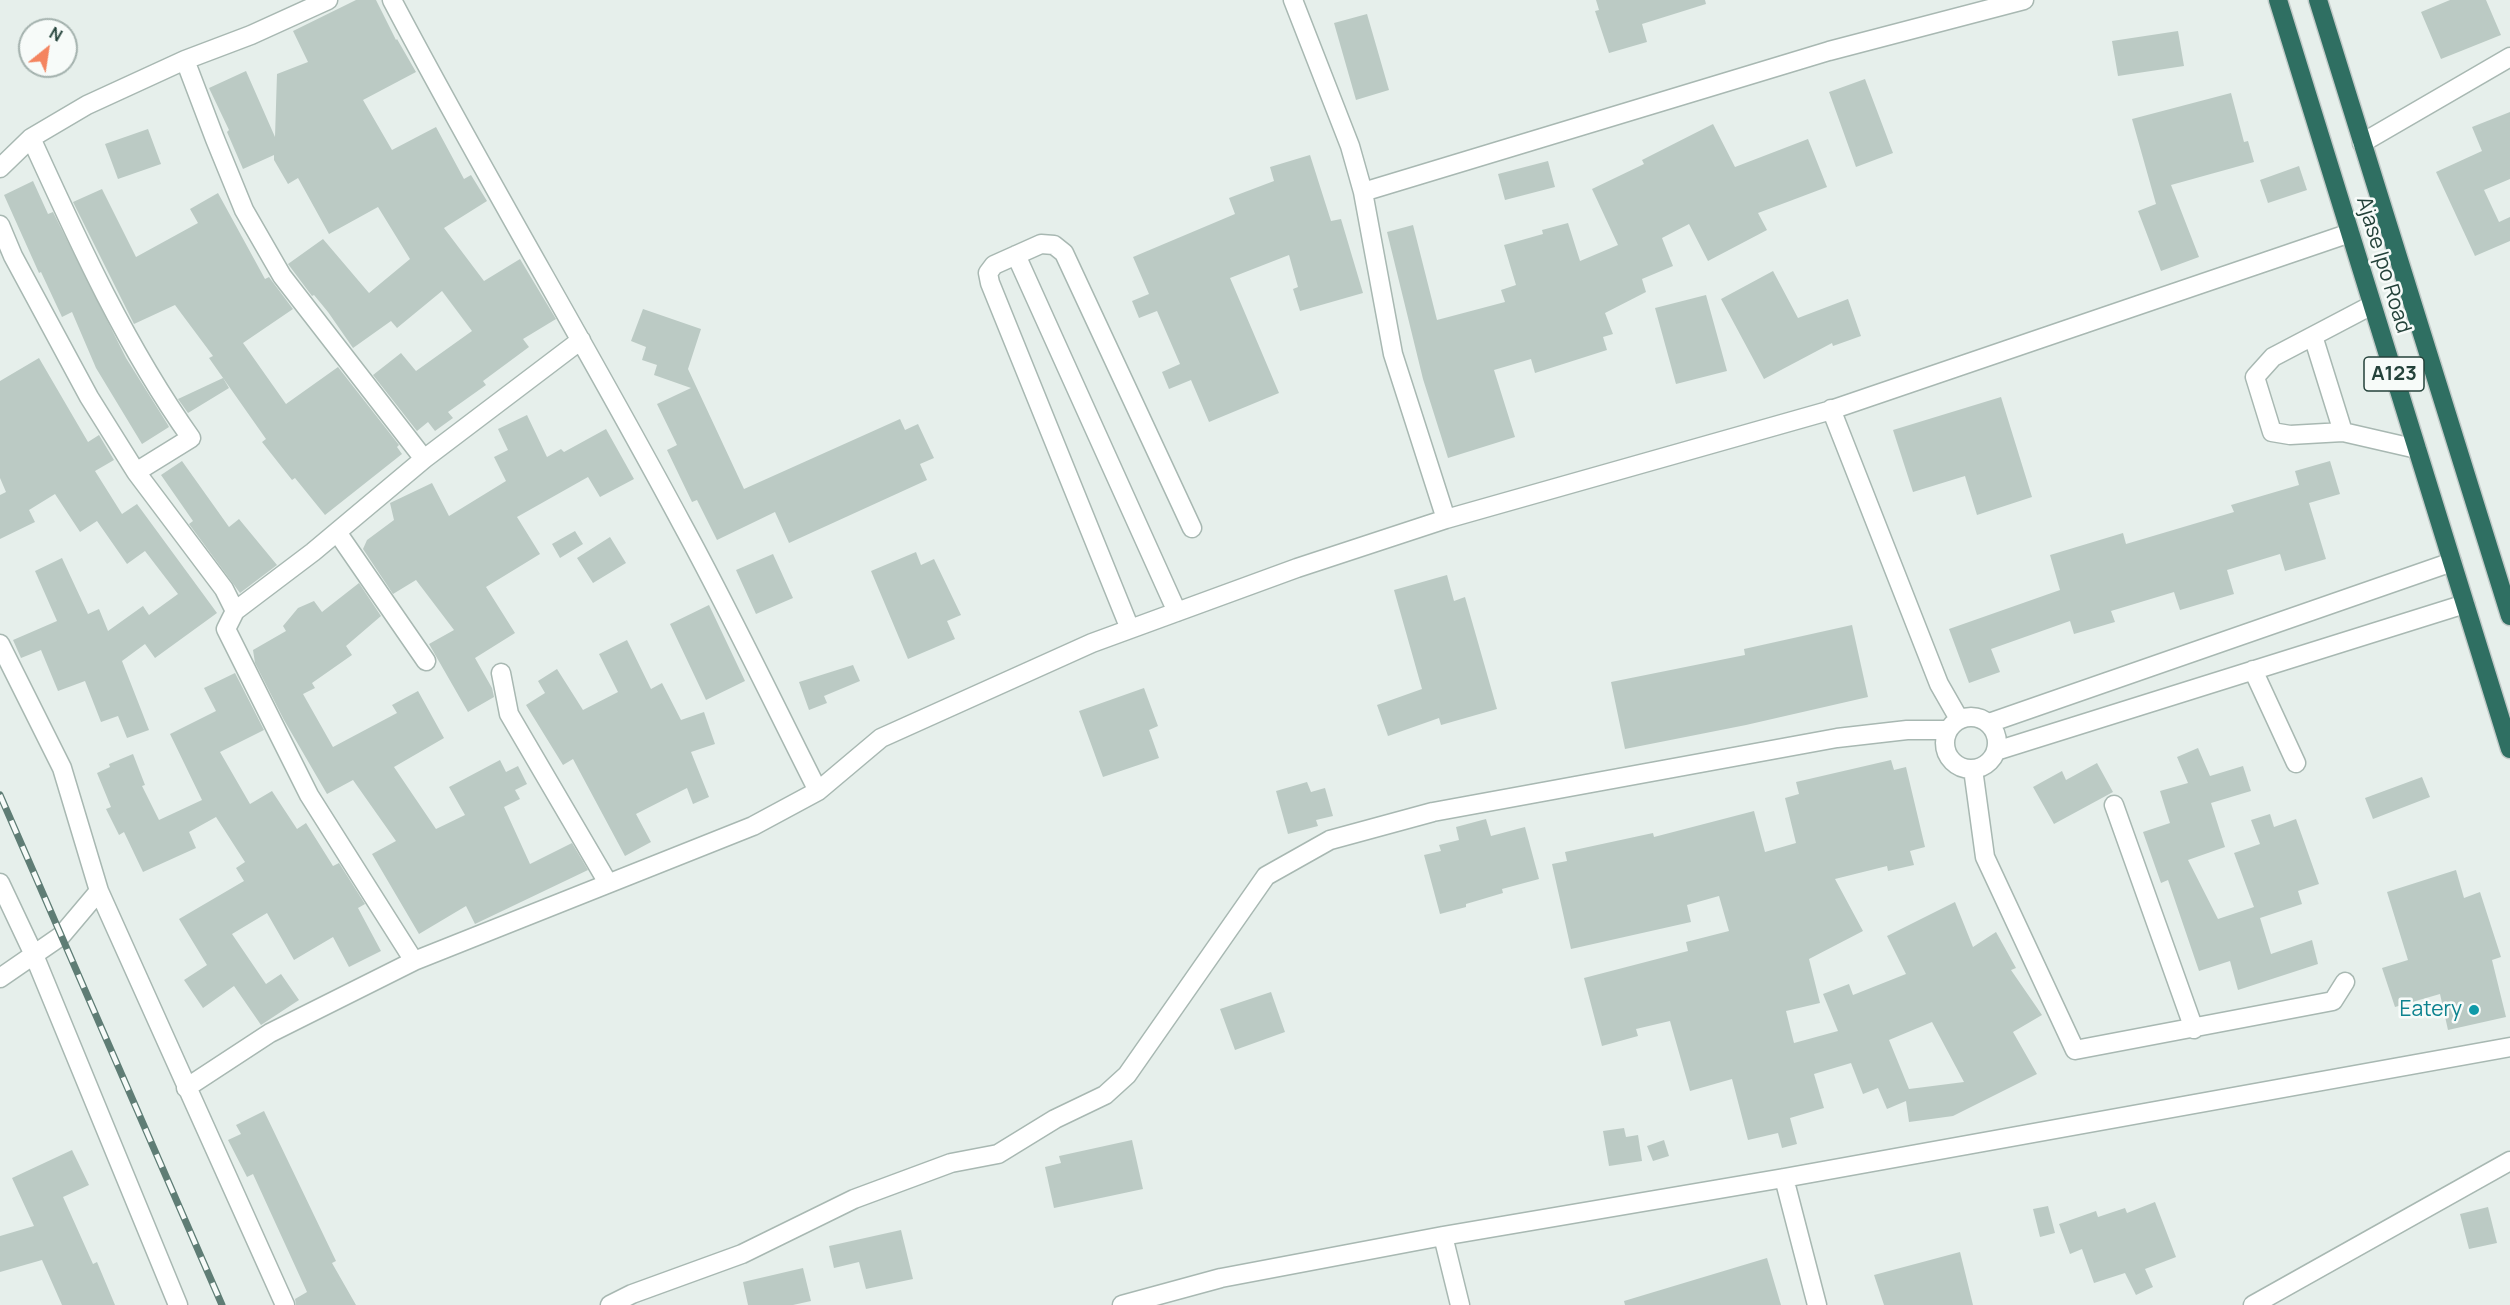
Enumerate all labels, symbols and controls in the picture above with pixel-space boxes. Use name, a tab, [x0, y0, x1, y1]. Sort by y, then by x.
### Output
north arrow	[18, 18, 78, 78]
text: N	[46, 22, 66, 47]
street label: Ajase Ipo Road	[2350, 194, 2416, 336]
road number: A123	[2364, 357, 2424, 391]
place label: Eatery	[2400, 997, 2462, 1023]
marker: Eatery	[2467, 1003, 2481, 1017]

